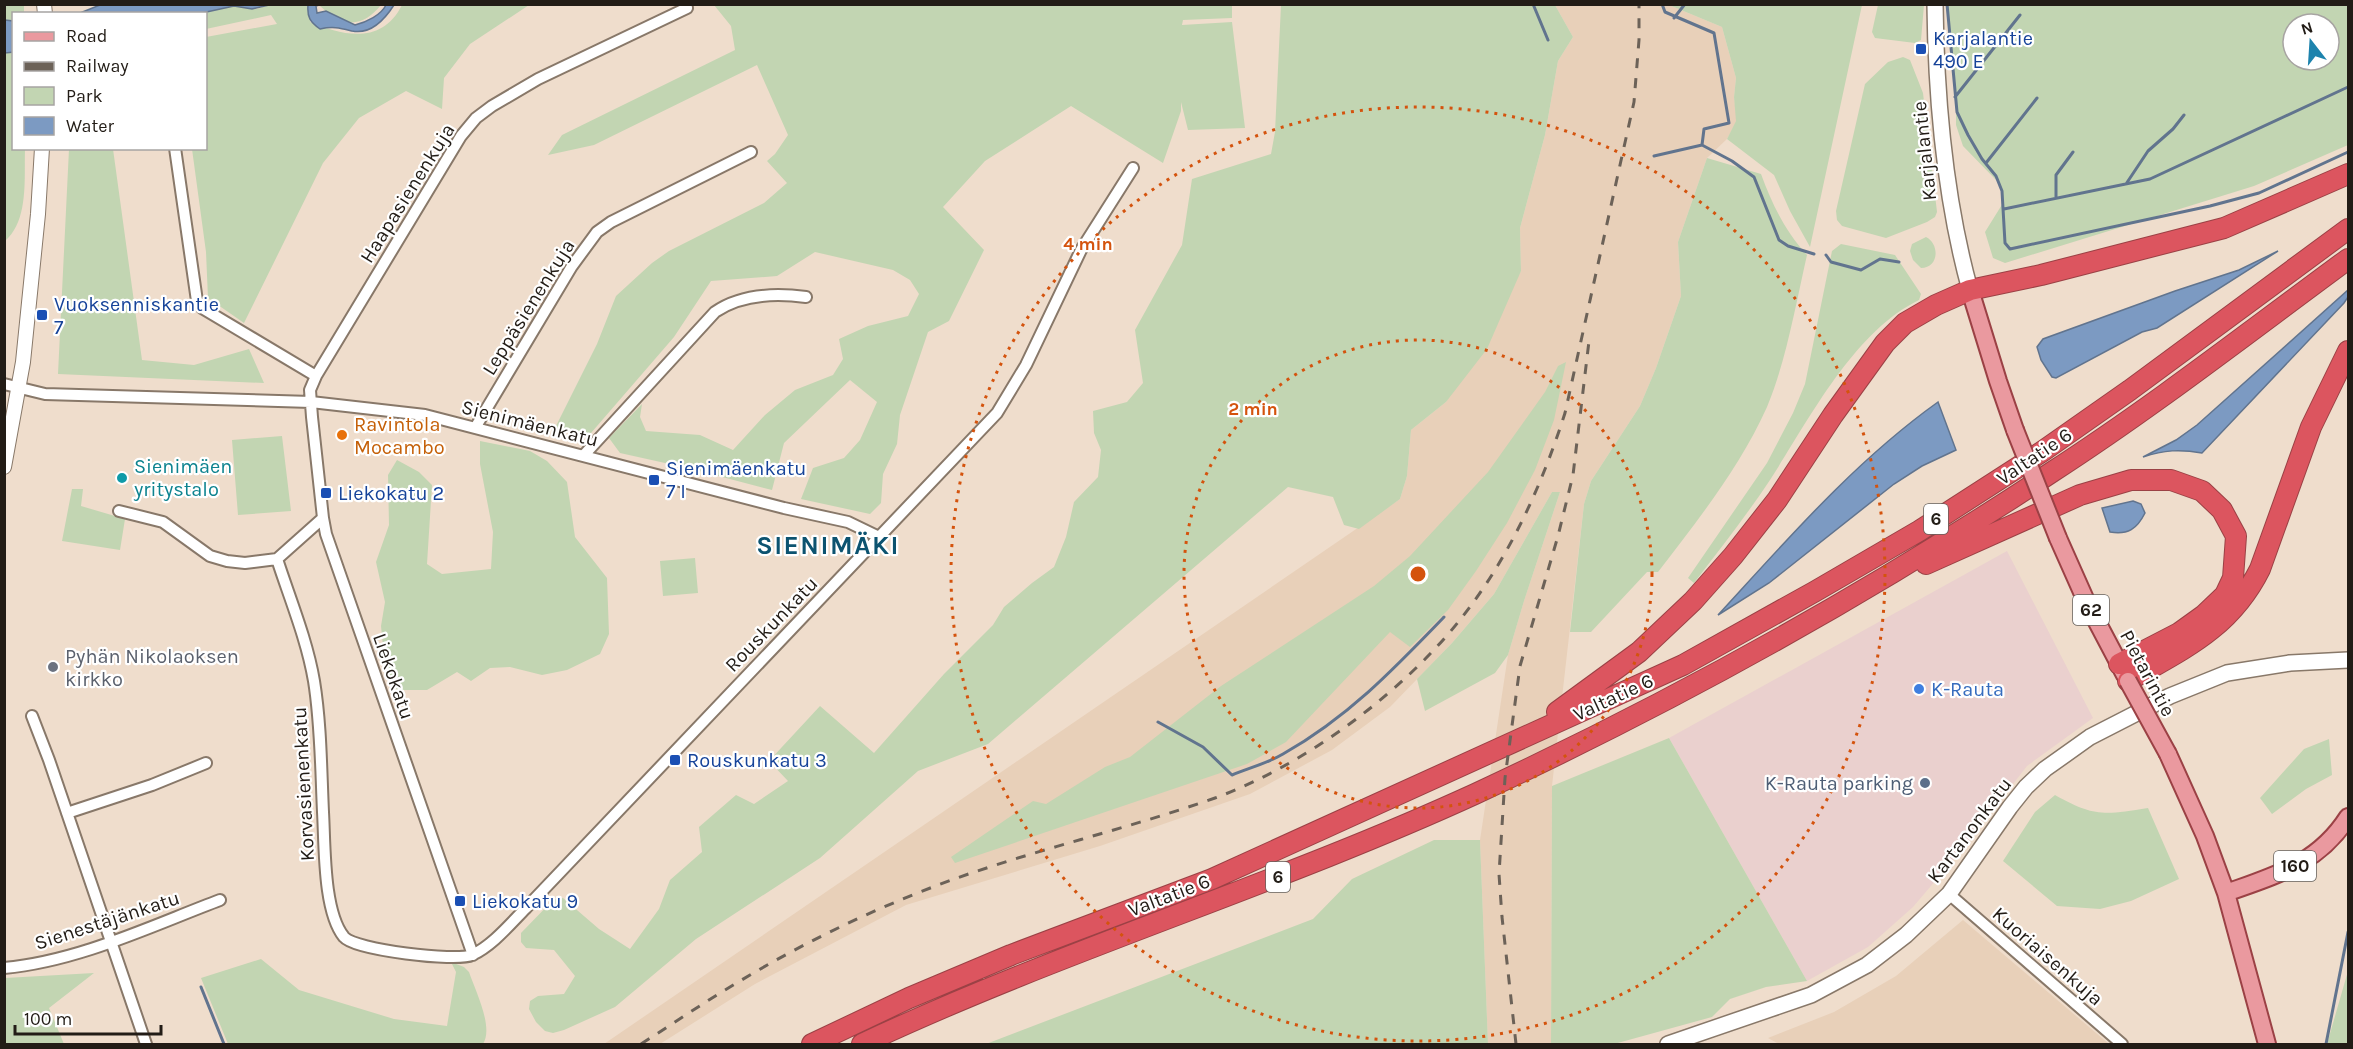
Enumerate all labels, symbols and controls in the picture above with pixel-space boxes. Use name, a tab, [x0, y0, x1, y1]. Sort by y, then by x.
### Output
legend	[12, 12, 207, 150]
north arrow	[2281, 12, 2341, 72]
text: N	[2298, 17, 2315, 39]
text: Road	[66, 25, 107, 47]
place label: Karjalantie 490 E	[1933, 27, 2033, 73]
marker: Karjalantie 490 E	[1914, 42, 1928, 56]
text: Railway	[66, 55, 129, 77]
text: Park	[66, 85, 103, 107]
street label: Karjalantie	[1908, 100, 1941, 202]
text: Water	[66, 115, 114, 137]
street label: Haapasienenkuja	[355, 119, 460, 267]
text: 4 min	[1063, 233, 1113, 255]
street label: Leppäsienenkuja	[477, 235, 579, 379]
place label: Vuoksenniskantie 7	[54, 293, 219, 339]
marker: Vuoksenniskantie 7	[35, 308, 49, 322]
street label: Sienimäenkatu	[459, 395, 601, 452]
text: 2 min	[1228, 398, 1278, 420]
place label: Ravintola Mocambo	[354, 413, 445, 459]
street label: Valtatie 6	[1992, 423, 2076, 490]
marker: Ravintola Mocambo	[335, 428, 349, 442]
place label: Sienimäen yritystalo	[133, 455, 232, 501]
place label: Sienimäenkatu 7 I	[666, 457, 806, 503]
marker: Sienimäen yritystalo	[115, 471, 129, 485]
marker: Sienimäenkatu 7 I	[647, 473, 661, 487]
place label: Liekokatu 2	[338, 482, 444, 505]
marker: Liekokatu 2	[319, 486, 333, 500]
road number: 6	[1924, 504, 1948, 534]
district label: SIENIMÄKI	[756, 530, 900, 561]
centre of rings	[1408, 564, 1428, 584]
street label: Rouskunkatu	[720, 572, 822, 677]
road number: 62	[2073, 595, 2109, 625]
street label: Pietarintie	[2115, 626, 2180, 721]
street label: Liekokatu	[368, 630, 419, 722]
place label: Pyhän Nikolaoksen kirkko	[65, 645, 239, 691]
marker: Pyhän Nikolaoksen kirkko	[46, 660, 60, 674]
street label: Valtatie 6	[1570, 669, 1657, 726]
place label: K-Rauta	[1931, 678, 2004, 701]
marker: K-Rauta	[1912, 682, 1926, 696]
street label: Korvasienenkatu	[288, 706, 319, 862]
place label: Rouskunkatu 3	[687, 749, 827, 772]
marker: Rouskunkatu 3	[668, 753, 682, 767]
place label: K-Rauta parking	[1765, 772, 1913, 795]
street label: Kartanonkatu	[1922, 773, 2016, 887]
marker: K-Rauta parking	[1918, 776, 1932, 790]
road number: 160	[2274, 851, 2316, 881]
road number: 6	[1266, 862, 1290, 892]
street label: Valtatie 6	[1125, 869, 1213, 922]
street label: Sienestäjänkatu	[32, 886, 182, 955]
place label: Liekokatu 9	[472, 890, 578, 913]
marker: Liekokatu 9	[453, 894, 467, 908]
street label: Kuoriaisenkuja	[1988, 902, 2108, 1011]
scale bar	[15, 998, 160, 1036]
text: 100 m	[24, 1008, 72, 1030]

